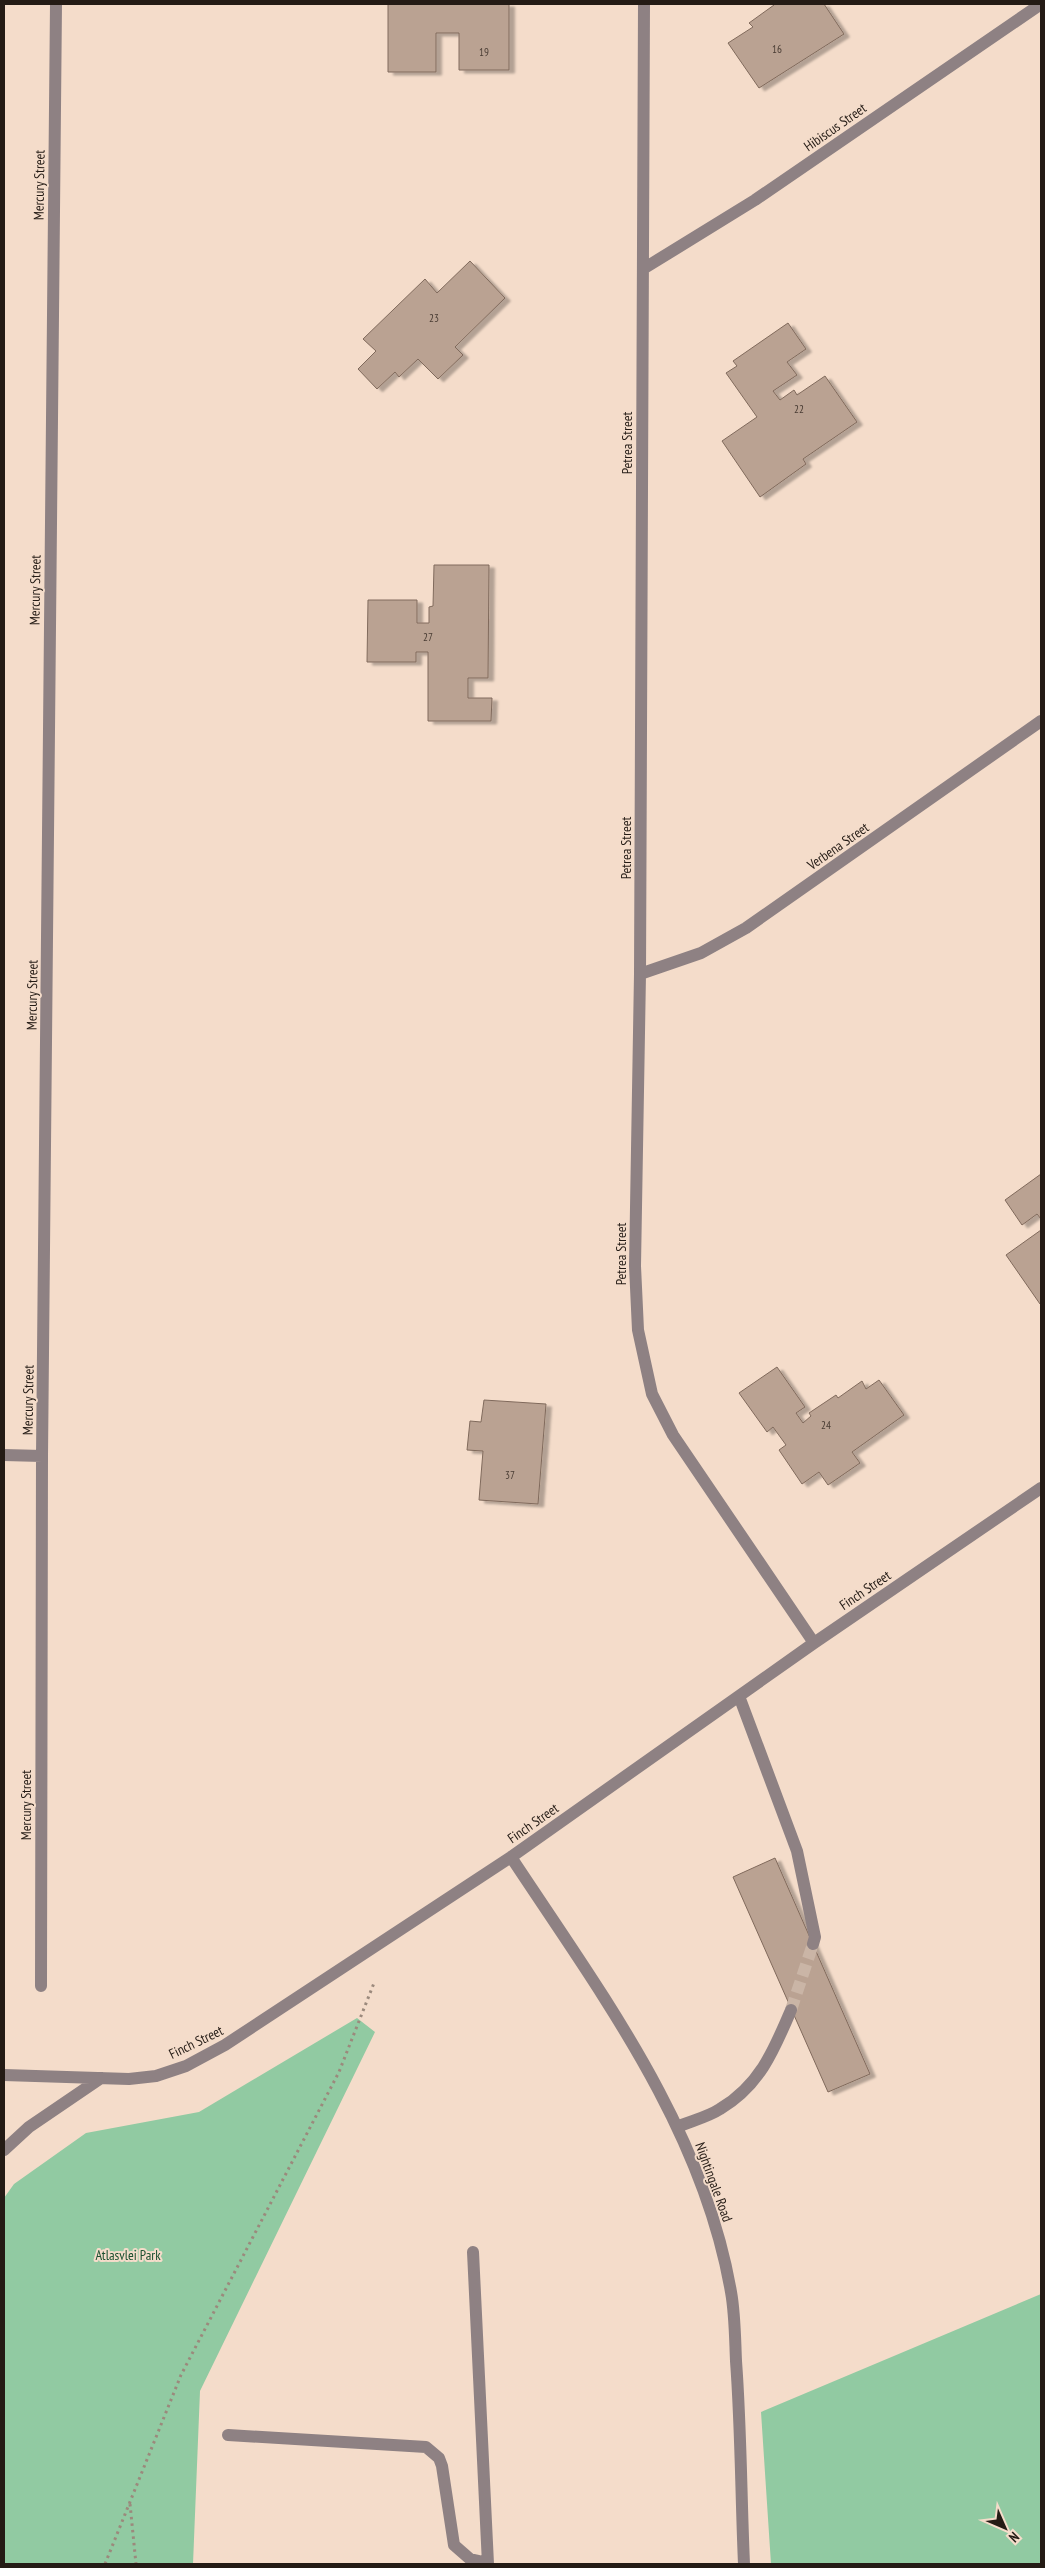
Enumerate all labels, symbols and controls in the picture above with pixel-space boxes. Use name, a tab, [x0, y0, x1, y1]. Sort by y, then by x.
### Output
house number: 16	[772, 42, 782, 56]
house number: 19	[479, 45, 489, 59]
street label: Hibiscus Street	[800, 99, 870, 155]
street label: Mercury Street	[29, 150, 49, 220]
house number: 23	[429, 311, 439, 325]
house number: 22	[794, 402, 804, 416]
street label: Petrea Street	[618, 412, 636, 474]
street label: Mercury Street	[25, 555, 45, 625]
house number: 27	[423, 630, 433, 644]
street label: Petrea Street	[617, 817, 635, 879]
street label: Verbena Street	[803, 818, 872, 874]
street label: Mercury Street	[22, 960, 42, 1030]
street label: Petrea Street	[612, 1223, 630, 1285]
street label: Mercury Street	[18, 1365, 38, 1435]
house number: 24	[821, 1418, 831, 1432]
house number: 37	[505, 1468, 515, 1482]
street label: Finch Street	[836, 1566, 894, 1614]
street label: Mercury Street	[17, 1770, 35, 1840]
street label: Finch Street	[504, 1799, 562, 1847]
street label: Finch Street	[166, 2021, 226, 2063]
street label: Nightingale Road	[691, 2140, 737, 2224]
park label: Atlasvlei Park	[95, 2246, 161, 2264]
north arrow	[980, 2503, 1030, 2553]
text: N	[1005, 2528, 1023, 2546]

